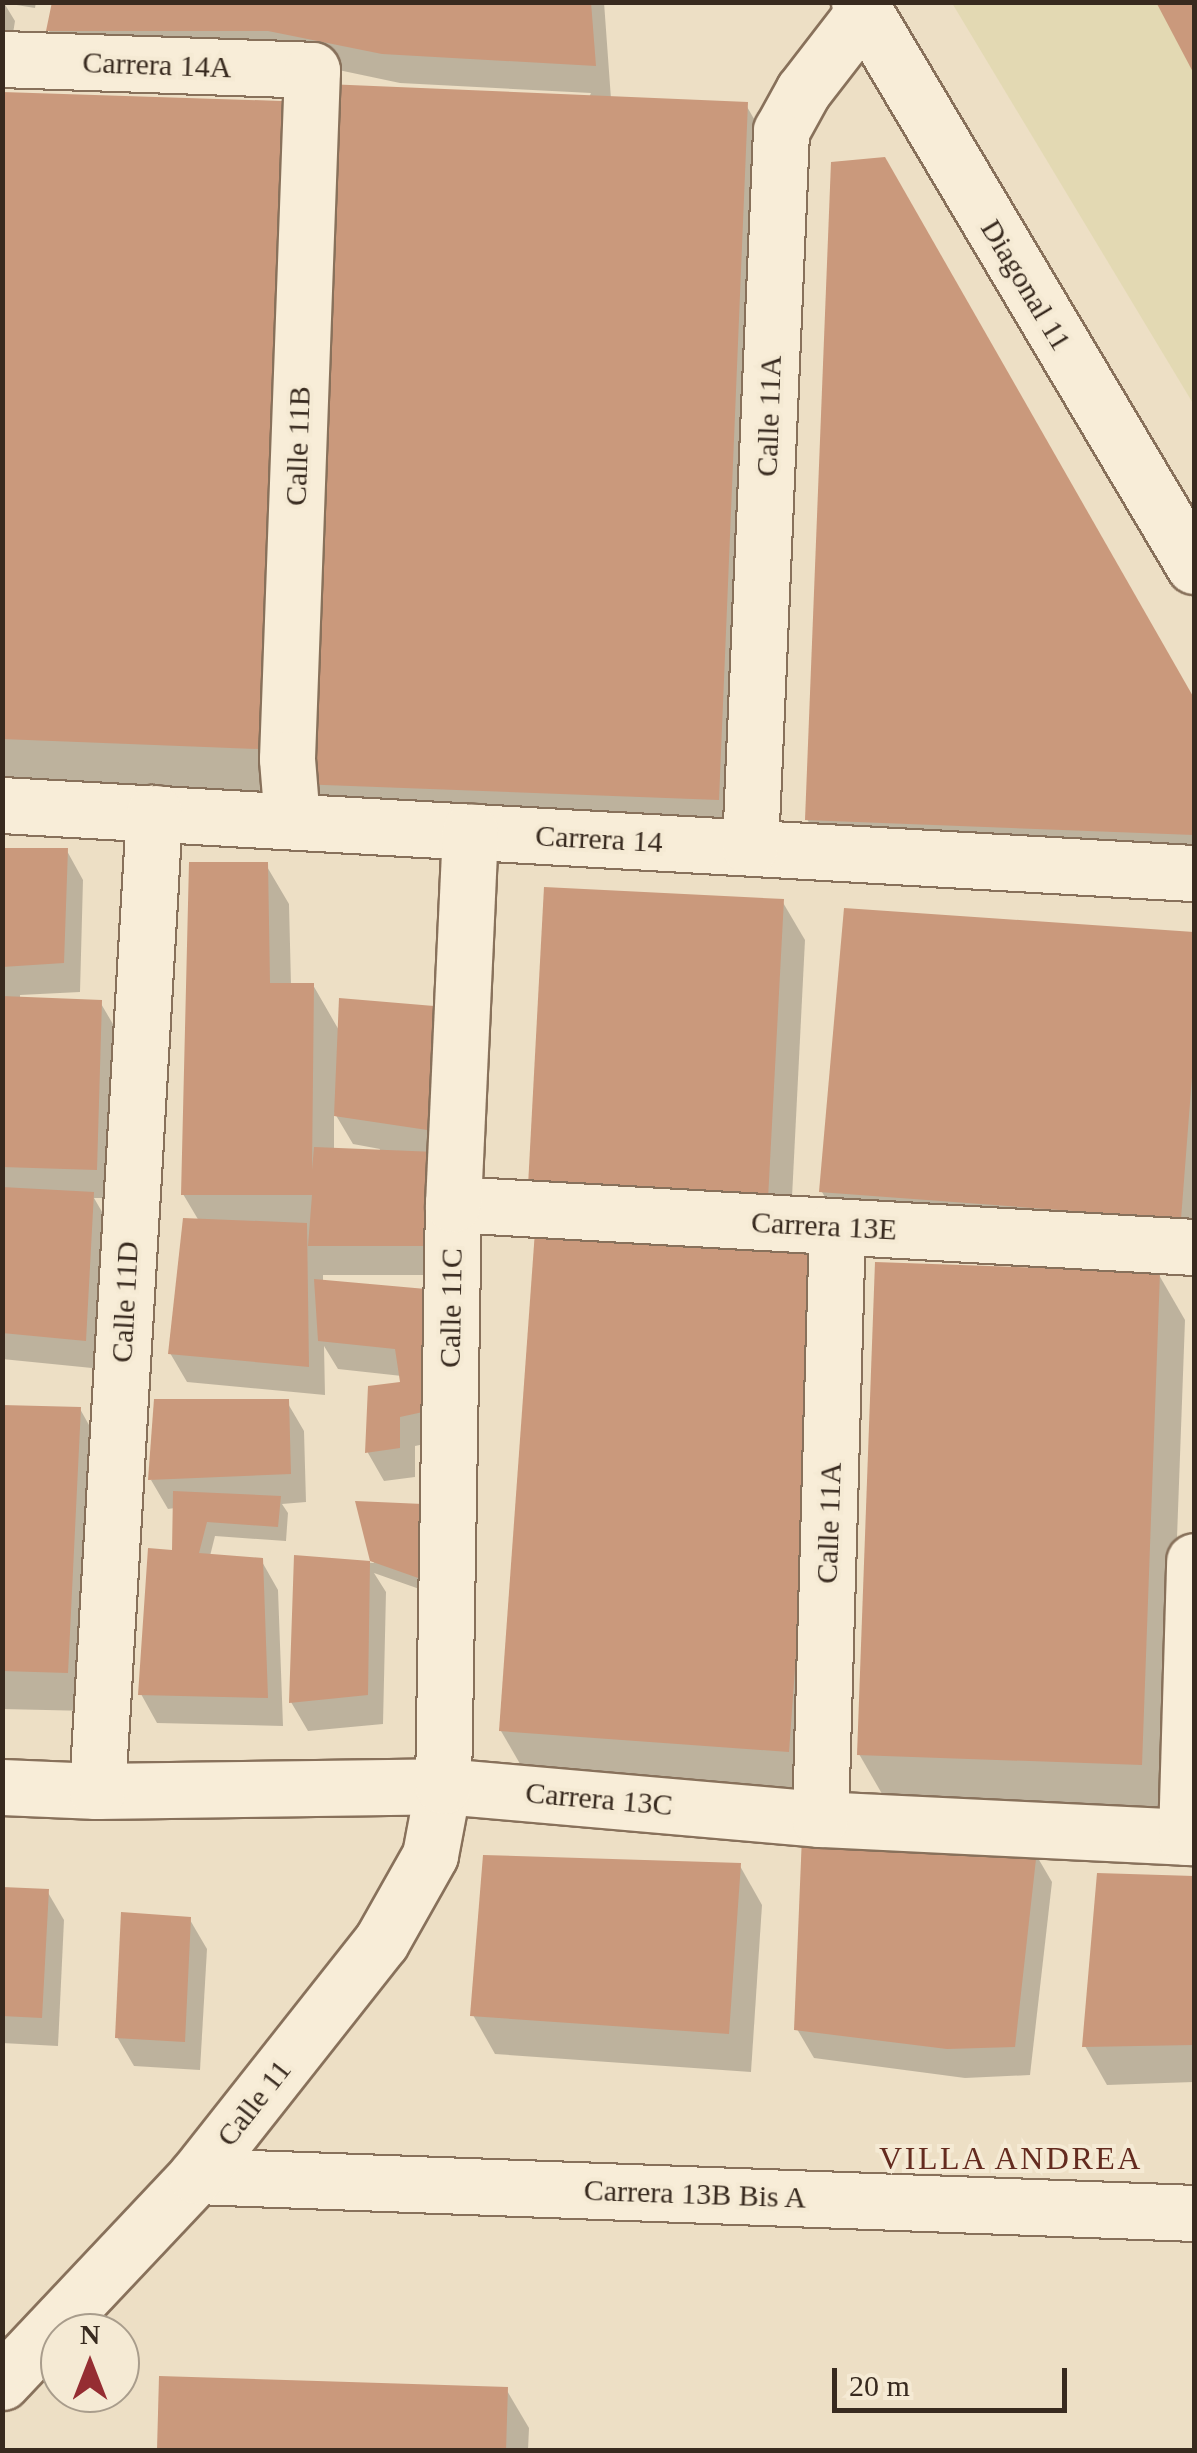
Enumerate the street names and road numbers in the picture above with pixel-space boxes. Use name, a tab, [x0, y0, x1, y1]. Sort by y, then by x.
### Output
street label: Carrera 14A	[82, 44, 232, 86]
street label: Diagonal 11	[973, 213, 1079, 357]
street label: Calle 11A	[749, 355, 789, 477]
street label: Calle 11B	[278, 386, 318, 506]
street label: Carrera 14	[534, 818, 664, 860]
street label: Carrera 13E	[750, 1204, 898, 1248]
street label: Calle 11D	[104, 1240, 146, 1364]
street label: Calle 11C	[432, 1248, 470, 1368]
street label: Calle 11A	[809, 1462, 849, 1584]
street label: Carrera 13C	[524, 1775, 674, 1823]
street label: Calle 11	[209, 2053, 299, 2153]
street label: Carrera 13B Bis A	[582, 2172, 808, 2216]

